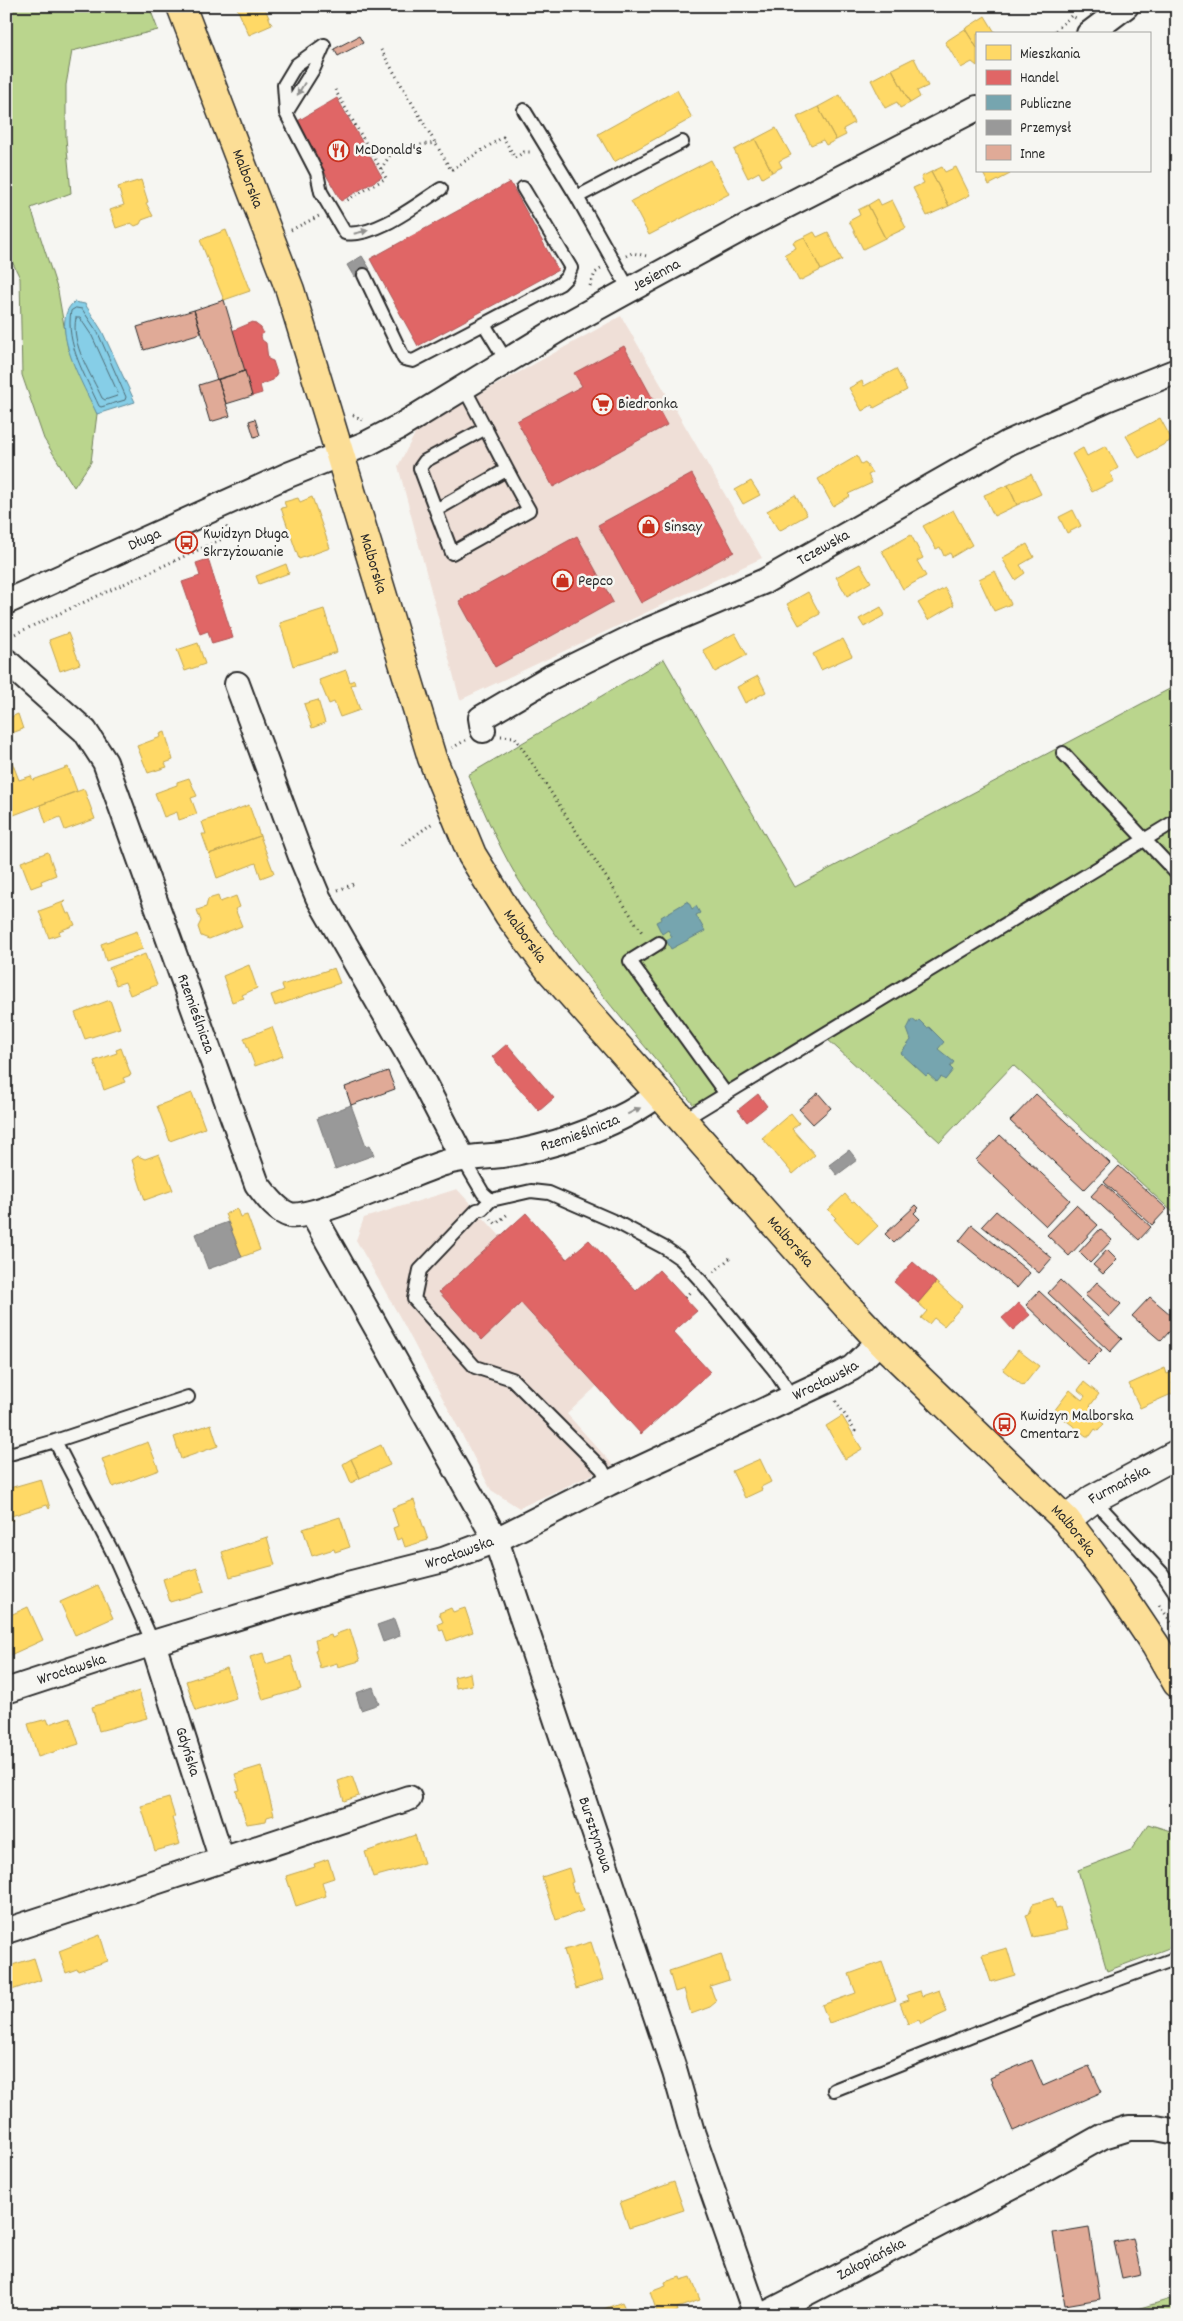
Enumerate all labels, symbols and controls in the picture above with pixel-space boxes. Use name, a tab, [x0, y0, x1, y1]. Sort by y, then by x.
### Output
legend	[976, 32, 1150, 172]
text: Mieszkania	[1020, 44, 1081, 66]
text: Handel	[1020, 68, 1059, 90]
one-way arrow	[297, 82, 306, 95]
text: Publiczne	[1020, 94, 1072, 116]
text: Przemysł	[1020, 118, 1071, 140]
restaurant icon: McDonald's	[327, 138, 351, 162]
place label: McDonald's	[355, 139, 423, 162]
text: Inne	[1020, 144, 1046, 166]
street label: Malborska	[226, 146, 269, 212]
one-way arrow	[354, 228, 369, 236]
street label: Jesienna	[628, 253, 685, 298]
supermarket icon: Biedronka	[590, 392, 614, 416]
place label: Biedronka	[618, 393, 678, 416]
shop icon: Sinsay	[636, 515, 660, 539]
place label: Sinsay	[664, 516, 703, 539]
street label: Długa	[124, 522, 165, 557]
place label: Kwidzyn Długa Skrzyżowanie	[203, 523, 289, 564]
street label: Tczewska	[793, 524, 854, 572]
bus stop icon: Kwidzyn Długa Skrzyżowanie	[175, 531, 199, 555]
street label: Malborska	[353, 531, 393, 597]
shop icon: Pepco	[550, 569, 574, 593]
place label: Pepco	[578, 570, 613, 593]
street label: Malborska	[497, 905, 553, 968]
street label: Rzemieślnicza	[171, 971, 221, 1057]
one-way arrow	[626, 1107, 641, 1115]
street label: Rzemieślnicza	[538, 1108, 624, 1158]
street label: Malborska	[761, 1211, 819, 1273]
street label: Wrocławska	[789, 1355, 865, 1407]
place label: Kwidzyn Malborska Cmentarz	[1020, 1405, 1134, 1446]
bus stop icon: Kwidzyn Malborska Cmentarz	[992, 1413, 1016, 1437]
street label: Furmańska	[1083, 1459, 1155, 1510]
street label: Malborska	[1045, 1499, 1102, 1562]
street label: Wrocławska	[423, 1530, 497, 1576]
street label: Wrocławska	[34, 1647, 110, 1692]
street label: Gdyńska	[169, 1724, 206, 1780]
street label: Bursztynowa	[572, 1794, 619, 1876]
street label: Zakopiańska	[833, 2232, 910, 2287]

